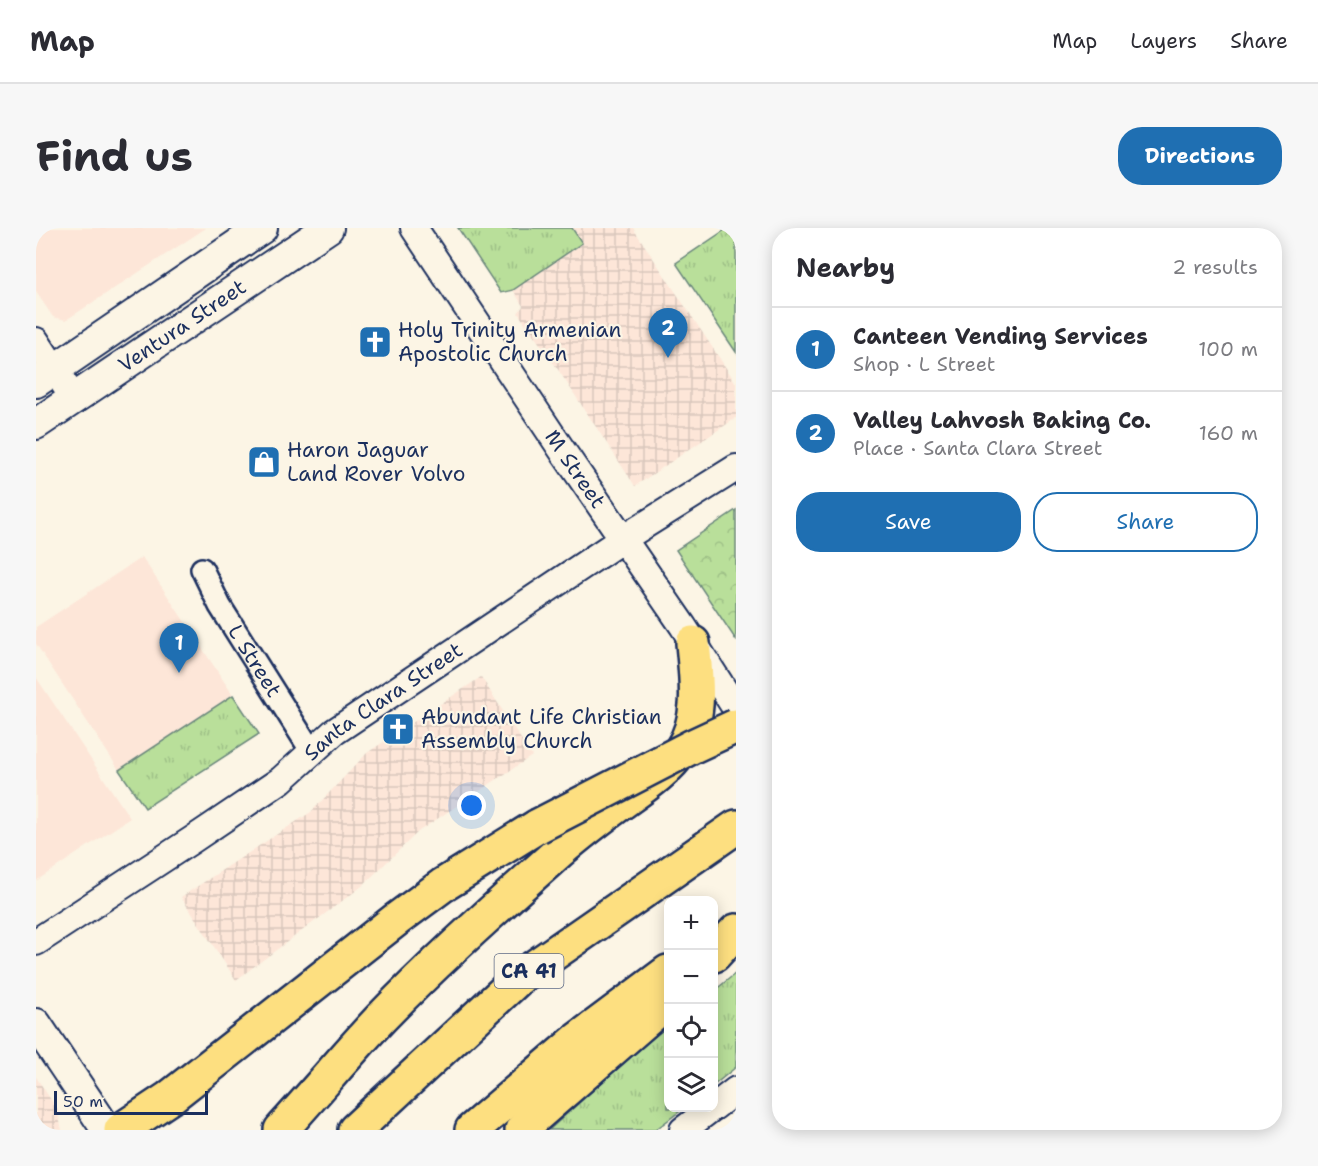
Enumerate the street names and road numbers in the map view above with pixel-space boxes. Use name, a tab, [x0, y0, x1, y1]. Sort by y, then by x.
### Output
street label: Ventura Street	[113, 273, 251, 379]
street label: M Street	[538, 424, 612, 514]
street label: L Street	[221, 619, 288, 702]
street label: Santa Clara Street	[298, 636, 468, 767]
road number: CA 41	[494, 954, 564, 988]

